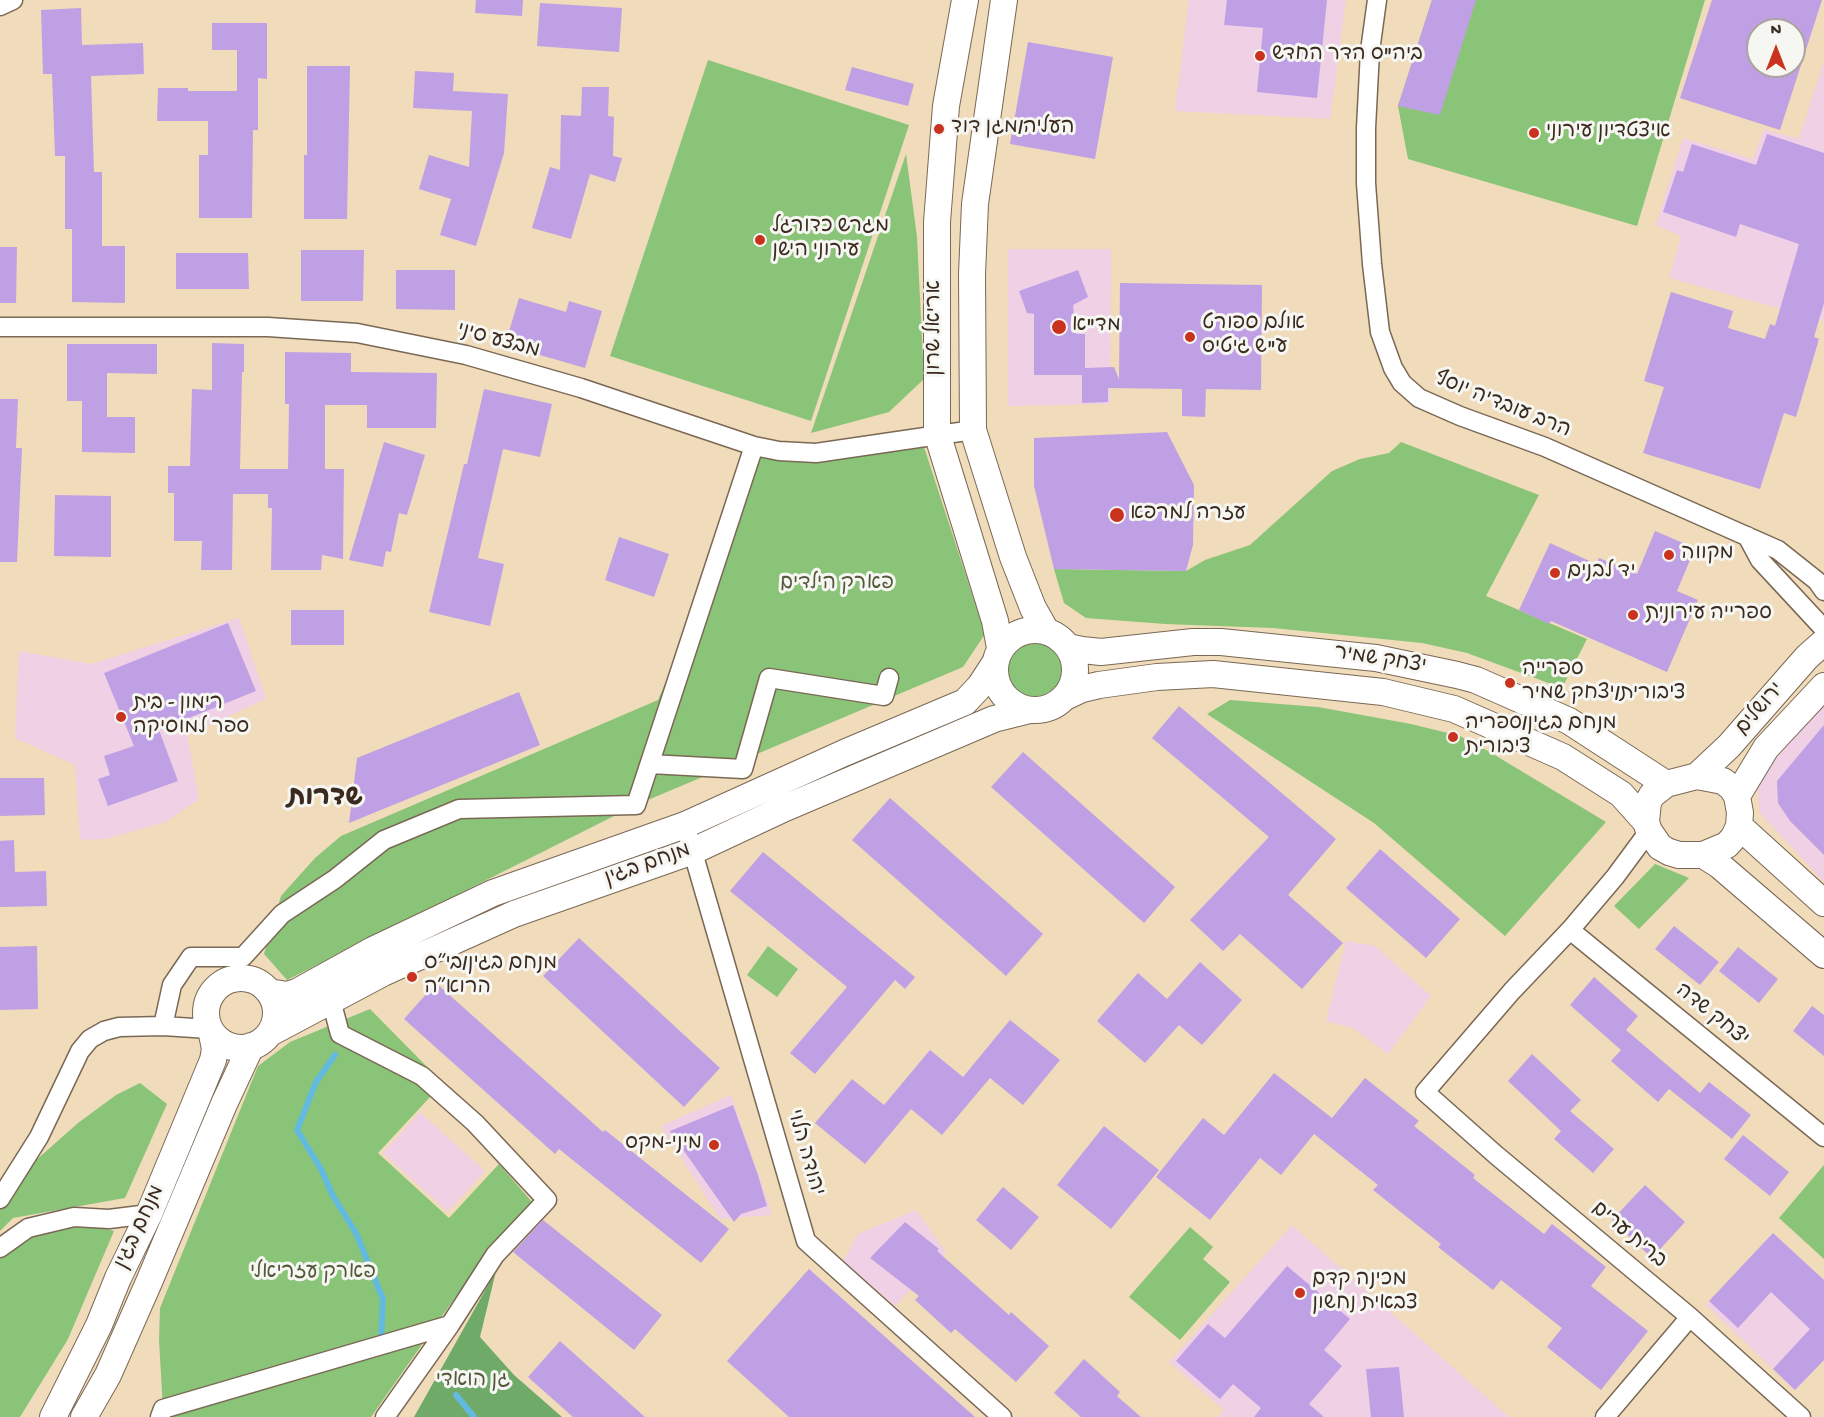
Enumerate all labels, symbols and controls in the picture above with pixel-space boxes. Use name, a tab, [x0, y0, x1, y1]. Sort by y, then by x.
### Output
north arrow	[1746, 18, 1806, 78]
text: N	[1771, 22, 1781, 41]
place label: ביה"ס הדר החדש	[1272, 43, 1423, 69]
marker: ביה"ס הדר החדש	[1253, 49, 1267, 63]
place label: העליה/מגן דוד	[951, 116, 1074, 142]
place label: איצטדיון עירוני	[1546, 120, 1671, 146]
marker: העליה/מגן דוד	[932, 122, 946, 136]
marker: איצטדיון עירוני	[1527, 126, 1541, 140]
place label: מגרש כדורגל עירוני הישן	[772, 215, 889, 265]
marker: מגרש כדורגל עירוני הישן	[753, 233, 767, 247]
street label: אריאל שרון	[923, 280, 949, 376]
place label: אולם ספורט ע"ש גיטיס	[1202, 312, 1305, 362]
place label: מד"א	[1072, 314, 1121, 340]
marker: מד"א	[1050, 318, 1068, 336]
street label: מבצע סיני	[454, 319, 542, 365]
marker: אולם ספורט ע"ש גיטיס	[1183, 330, 1197, 344]
street label: הרב עובדיה יוסף	[1430, 367, 1574, 445]
place label: עזרה למרפא	[1130, 502, 1246, 528]
marker: עזרה למרפא	[1108, 506, 1126, 524]
place label: מקווה	[1681, 542, 1734, 568]
marker: מקווה	[1662, 548, 1676, 562]
place label: יד לבנים	[1567, 560, 1636, 586]
marker: יד לבנים	[1548, 566, 1562, 580]
park label: פארק הילדים	[780, 572, 894, 598]
place label: ספרייה עירונית	[1645, 602, 1772, 628]
marker: ספרייה עירונית	[1626, 608, 1640, 622]
street label: יצחק שמיר	[1332, 641, 1428, 681]
place label: ספרייה ציבורית/יצחק שמיר	[1522, 658, 1685, 708]
marker: ספרייה ציבורית/יצחק שמיר	[1503, 676, 1517, 690]
street label: ירושלים	[1731, 678, 1791, 742]
place label: רימון - בית ספר למוסיקה	[133, 692, 249, 742]
marker: רימון - בית ספר למוסיקה	[114, 710, 128, 724]
place label: מנחם בגין/ספריה ציבורית	[1465, 712, 1617, 762]
marker: מנחם בגין/ספריה ציבורית	[1446, 730, 1460, 744]
district label: שדרות	[287, 784, 363, 816]
street label: מנחם בגין	[602, 839, 694, 893]
place label: מנחם בגין/בי״ס הרוא״ה	[424, 952, 557, 1002]
marker: מנחם בגין/בי״ס הרוא״ה	[405, 970, 419, 984]
street label: יצחק שדה	[1669, 979, 1753, 1053]
street label: יהודה הלוי	[780, 1107, 828, 1199]
place label: מיני-מקס	[625, 1132, 702, 1158]
marker: מיני-מקס	[707, 1138, 721, 1152]
street label: מנחם בגין	[111, 1182, 171, 1274]
street label: ברית ערים	[1585, 1197, 1671, 1275]
park label: פארק עזריאלי	[250, 1261, 376, 1287]
place label: מכינה קדם צבאית נחשון	[1312, 1268, 1418, 1318]
marker: מכינה קדם צבאית נחשון	[1293, 1286, 1307, 1300]
park label: גן הואדי	[436, 1369, 510, 1395]

